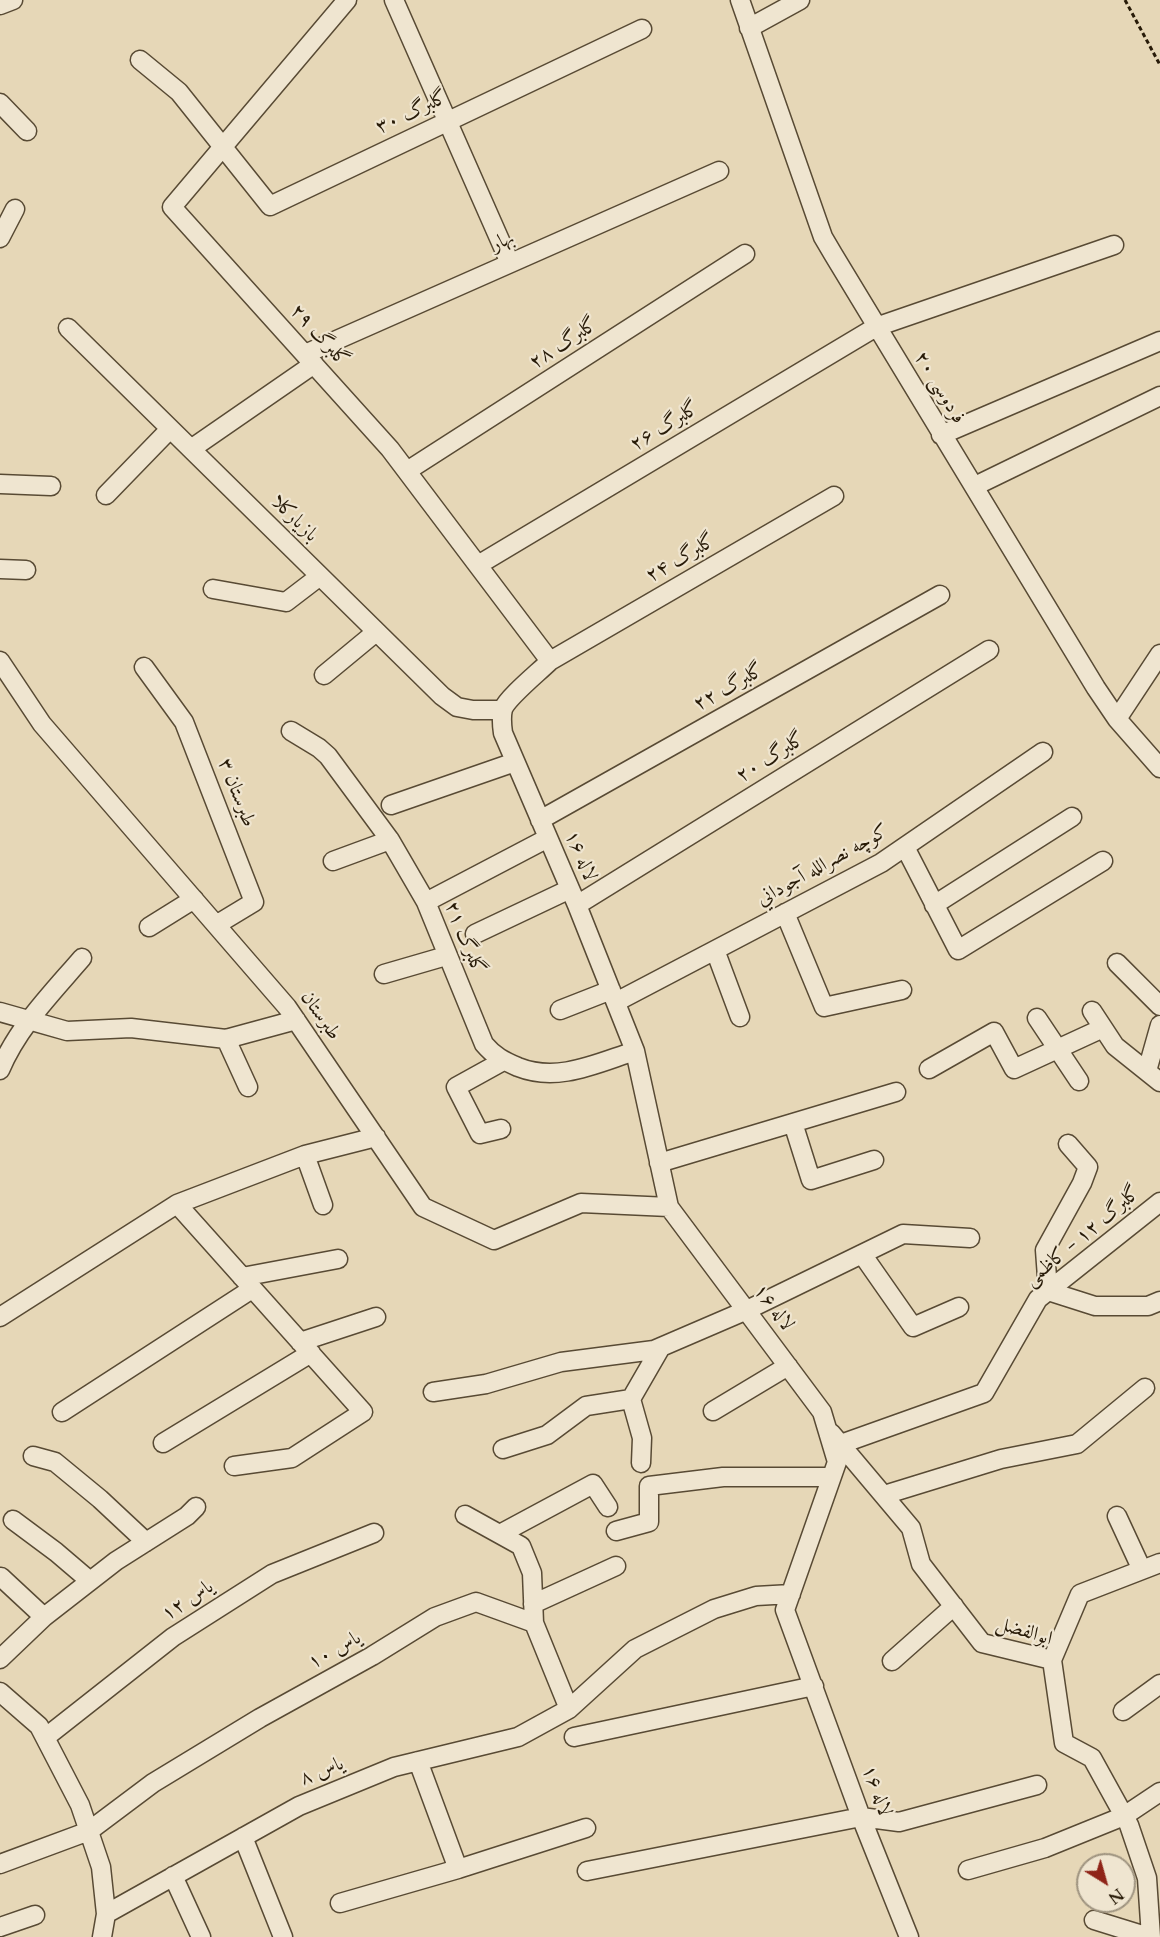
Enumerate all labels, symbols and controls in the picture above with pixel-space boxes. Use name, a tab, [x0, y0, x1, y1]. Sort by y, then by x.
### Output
street label: گلبرگ ۳۰	[372, 86, 452, 140]
street label: بهار	[488, 226, 518, 258]
street label: گلبرگ ۲۹	[285, 300, 353, 372]
street label: گلبرگ ۲۸	[525, 313, 603, 375]
street label: فردوسی ۲۰	[908, 348, 970, 428]
street label: گلبرگ ۲۶	[626, 397, 704, 457]
street label: بازیارکلا	[265, 490, 323, 548]
street label: گلبرگ ۲۴	[642, 529, 720, 589]
street label: گلبرگ ۲۲	[690, 659, 768, 717]
street label: گلبرگ ۲۰	[732, 728, 810, 788]
street label: طبرستان ۳	[212, 755, 260, 831]
street label: كوچه نصرالله آجوداني	[753, 820, 893, 912]
street label: لاله ۱۶	[559, 827, 601, 885]
street label: گلبرگ ۲۱	[439, 898, 489, 978]
street label: طبرستان	[295, 987, 345, 1045]
street label: گلبرگ ۱۲ - کاظمی	[1020, 1182, 1146, 1292]
street label: لاله ۱۶	[748, 1280, 798, 1336]
street label: یاس ۱۲	[158, 1575, 218, 1627]
street label: ابوالفضل	[993, 1612, 1055, 1652]
street label: یاس ۱۰	[304, 1627, 366, 1675]
street label: یاس ۸	[297, 1752, 347, 1792]
street label: لاله ۱۶	[856, 1762, 896, 1820]
north arrow	[1076, 1853, 1136, 1913]
text: N	[1103, 1883, 1128, 1909]

